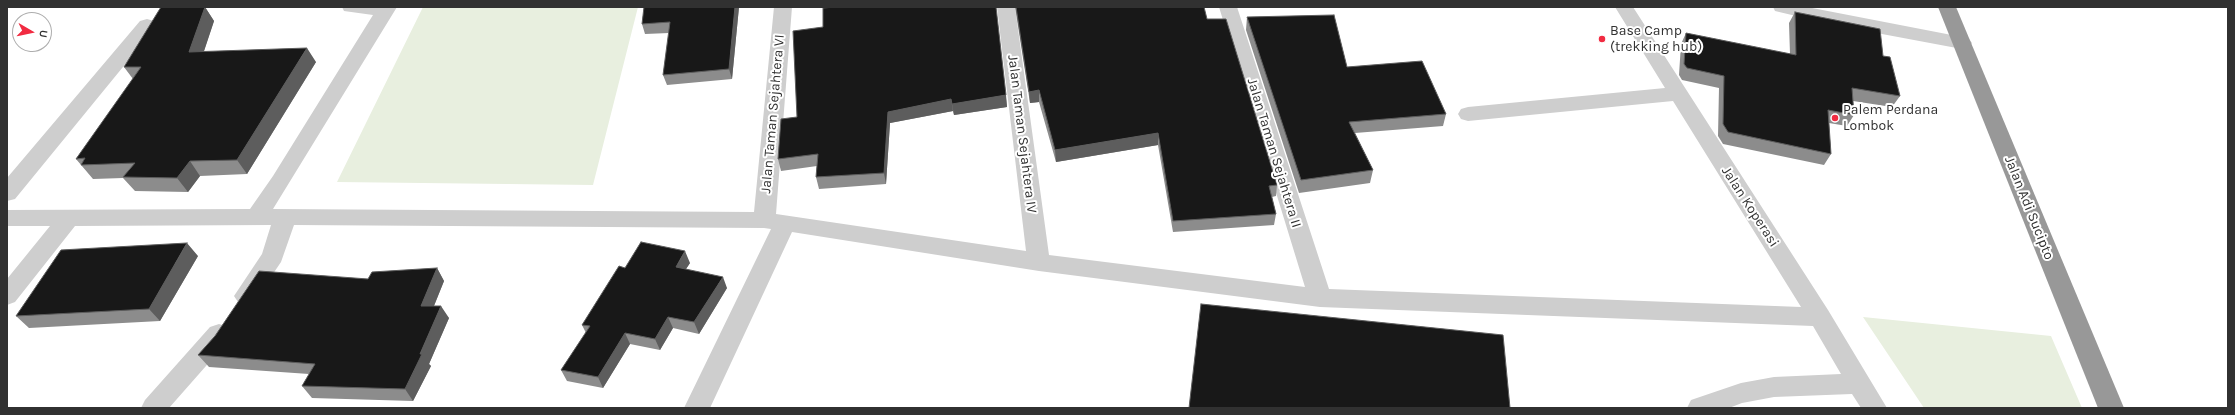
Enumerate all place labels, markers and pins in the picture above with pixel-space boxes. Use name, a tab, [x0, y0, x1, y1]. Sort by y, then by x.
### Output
place label: Base Camp (trekking hub)	[1610, 23, 1702, 56]
marker: Base Camp (trekking hub)	[1597, 34, 1607, 44]
place label: Palem Perdana Lombok	[1843, 102, 1938, 134]
marker: Palem Perdana Lombok	[1830, 113, 1840, 123]

